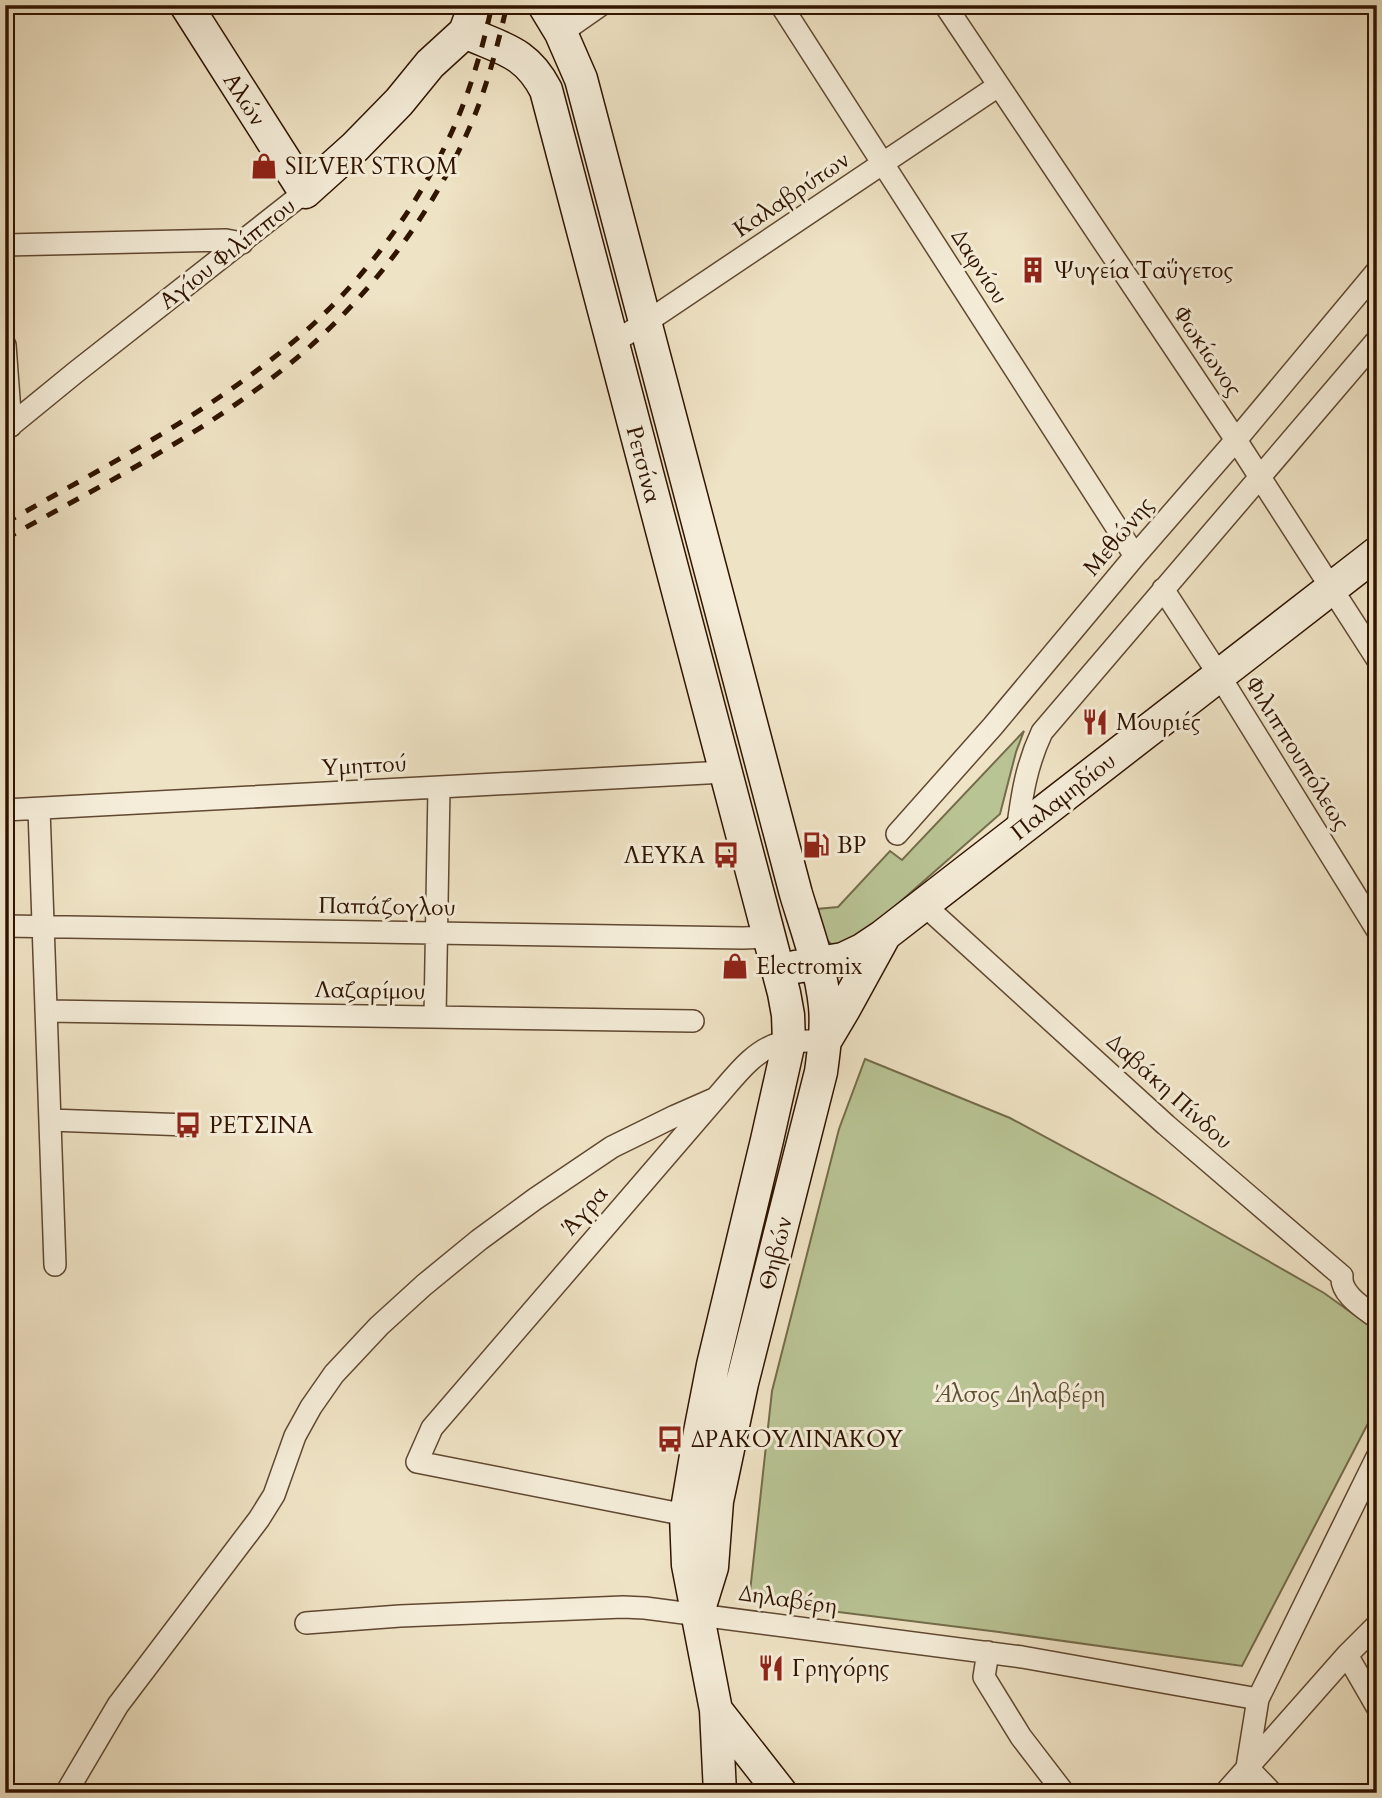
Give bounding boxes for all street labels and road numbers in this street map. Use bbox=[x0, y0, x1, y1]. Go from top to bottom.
street label: Αλών bbox=[216, 67, 273, 132]
street label: Καλαβρύτων bbox=[727, 144, 855, 245]
street label: Αγίου Φιλίππου bbox=[153, 190, 302, 316]
street label: Δαφνίου bbox=[944, 223, 1015, 310]
street label: Φωκίωνος bbox=[1166, 300, 1249, 403]
street label: Ρετσίνα bbox=[618, 422, 669, 506]
street label: Μεθώνης bbox=[1076, 490, 1161, 582]
street label: Φιλιππουπόλεως bbox=[1238, 671, 1357, 836]
street label: Παλαμηδίου bbox=[1004, 746, 1122, 847]
street label: Υμηττού bbox=[321, 748, 407, 783]
street label: Παπάζογλου bbox=[318, 890, 456, 923]
street label: Λαζαρίμου bbox=[314, 974, 426, 1007]
street label: Δαβάκη Πίνδου bbox=[1100, 1026, 1239, 1156]
street label: Άγρα bbox=[554, 1179, 615, 1242]
street label: Θηβών bbox=[751, 1213, 800, 1293]
street label: Δηλαβέρη bbox=[737, 1577, 839, 1622]

